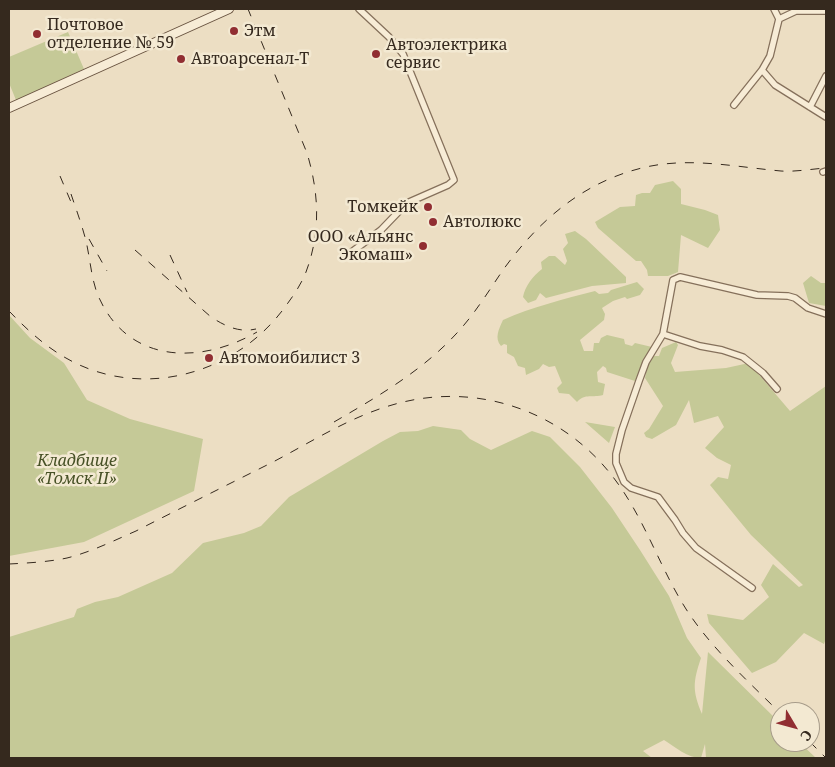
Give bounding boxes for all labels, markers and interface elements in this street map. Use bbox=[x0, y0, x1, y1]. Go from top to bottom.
place label: Почтовое отделение № 59 bbox=[47, 15, 174, 53]
place label: Этм bbox=[244, 21, 276, 41]
marker: Этм bbox=[228, 25, 240, 37]
marker: Почтовое отделение № 59 bbox=[31, 28, 43, 40]
place label: Автоэлектрика сервис bbox=[386, 35, 508, 73]
marker: Автоэлектрика сервис bbox=[370, 48, 382, 60]
place label: Автоарсенал-Т bbox=[191, 49, 309, 69]
marker: Автоарсенал-Т bbox=[175, 53, 187, 65]
place label: Томкейк bbox=[347, 197, 418, 217]
marker: Томкейк bbox=[422, 201, 434, 213]
place label: Автолюкс bbox=[443, 212, 521, 232]
marker: Автолюкс bbox=[427, 216, 439, 228]
place label: ООО «Альянс Экомаш» bbox=[308, 227, 413, 265]
marker: ООО «Альянс Экомаш» bbox=[417, 240, 429, 252]
place label: Автомоибилист 3 bbox=[219, 348, 360, 368]
marker: Автомоибилист 3 bbox=[203, 352, 215, 364]
park label: Кладбище «Томск II» bbox=[37, 451, 117, 489]
north arrow bbox=[770, 702, 820, 752]
text: С bbox=[796, 726, 817, 745]

